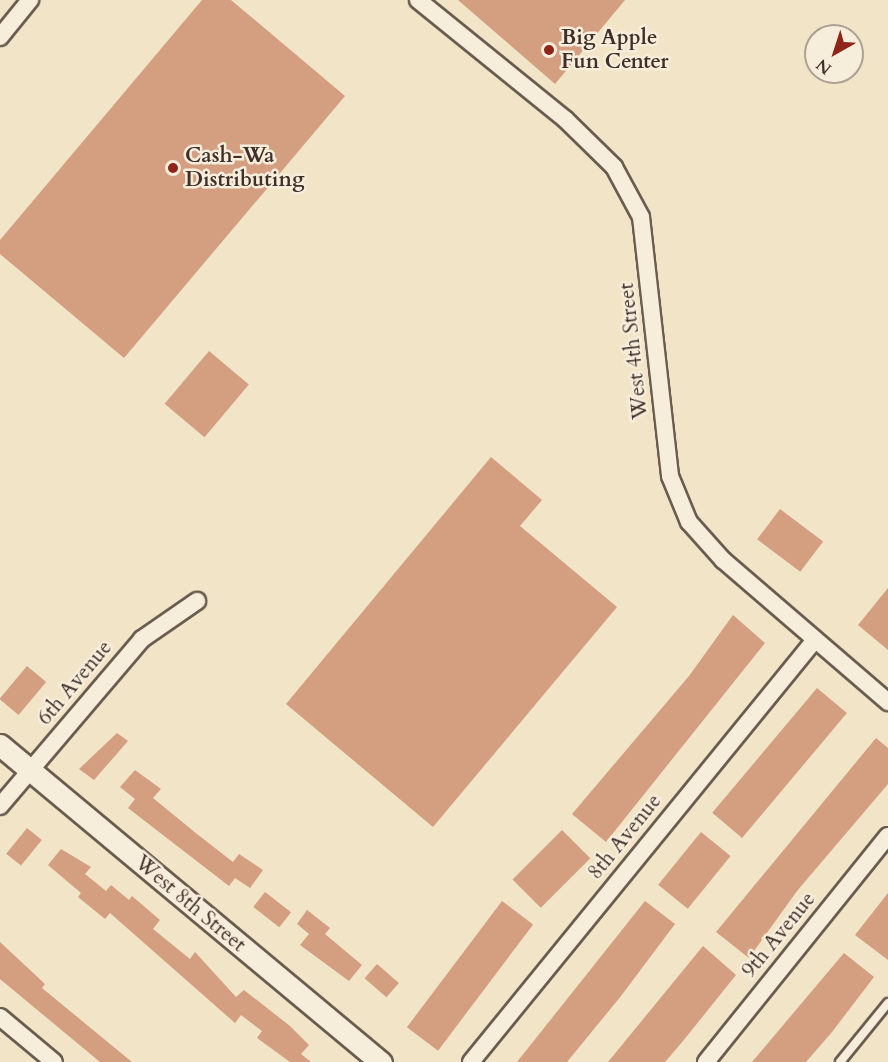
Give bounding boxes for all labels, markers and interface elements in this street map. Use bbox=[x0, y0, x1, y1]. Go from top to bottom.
north arrow bbox=[804, 24, 864, 84]
place label: Big Apple Fun Center bbox=[561, 25, 669, 75]
marker: Big Apple Fun Center bbox=[542, 43, 556, 57]
text: N bbox=[812, 54, 836, 79]
place label: Cash-Wa Distributing bbox=[185, 143, 304, 193]
marker: Cash-Wa Distributing bbox=[166, 161, 180, 175]
street label: West 4th Street bbox=[614, 282, 654, 420]
street label: 6th Avenue bbox=[32, 636, 118, 730]
street label: 8th Avenue bbox=[583, 789, 667, 885]
street label: West 8th Street bbox=[129, 850, 251, 958]
street label: 9th Avenue bbox=[737, 887, 821, 983]

